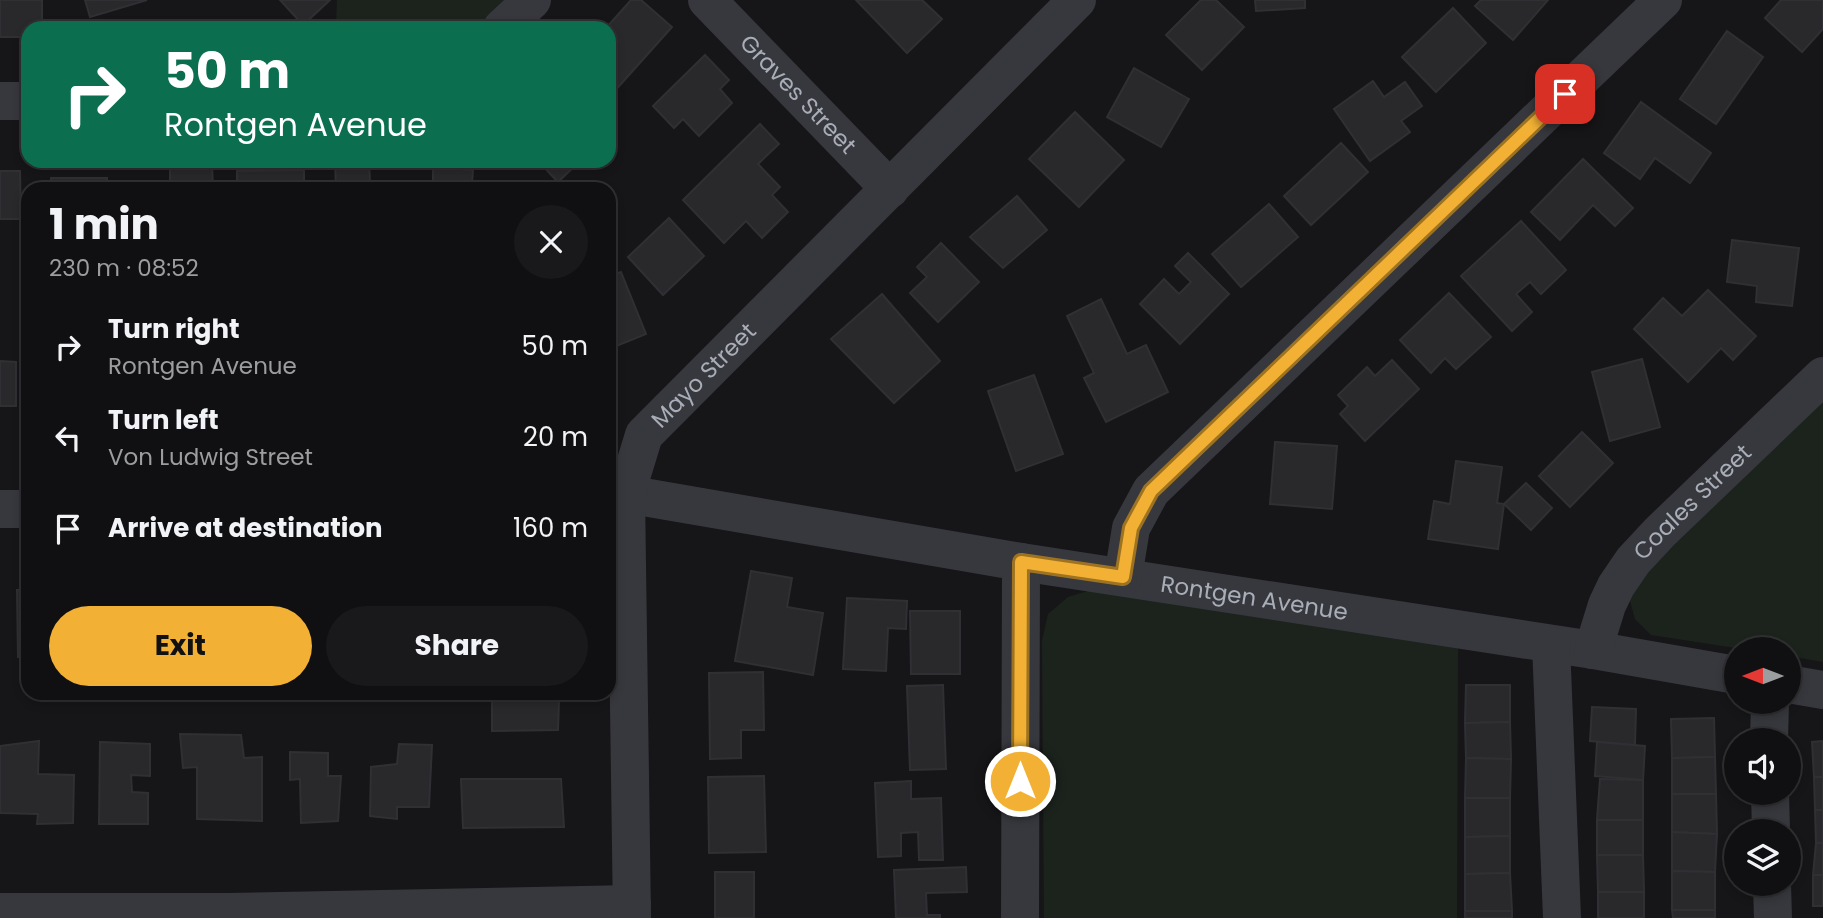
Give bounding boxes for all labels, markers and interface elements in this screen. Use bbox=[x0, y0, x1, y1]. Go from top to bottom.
street label: Graves Street bbox=[733, 27, 863, 161]
text: 50 m bbox=[164, 37, 290, 105]
icon: right bbox=[49, 49, 140, 140]
pin bbox=[1535, 64, 1595, 124]
icon: arrive bbox=[1546, 75, 1584, 113]
text: Rontgen Avenue bbox=[164, 102, 427, 147]
text: 1 min bbox=[49, 195, 159, 254]
button: close bbox=[514, 205, 588, 279]
text: 230 m · 08:52 bbox=[49, 252, 199, 284]
text: Turn right bbox=[108, 311, 240, 347]
street label: Mayo Street bbox=[644, 316, 763, 435]
icon: right bbox=[49, 328, 87, 366]
text: 50 m bbox=[522, 328, 588, 364]
text: Rontgen Avenue bbox=[108, 350, 297, 382]
text: Turn left bbox=[108, 402, 219, 438]
icon: left bbox=[49, 419, 87, 457]
text: 20 m bbox=[523, 419, 588, 455]
street label: Coales Street bbox=[1626, 437, 1758, 567]
text: Von Ludwig Street bbox=[108, 441, 313, 473]
icon: arrive bbox=[49, 510, 87, 548]
text: Arrive at destination bbox=[108, 510, 383, 546]
text: 160 m bbox=[513, 510, 588, 546]
street label: Rontgen Avenue bbox=[1159, 568, 1350, 628]
button: Exit bbox=[49, 606, 312, 686]
button: Share bbox=[326, 606, 588, 686]
north arrow bbox=[1724, 637, 1801, 714]
map controls bbox=[1724, 637, 1801, 896]
button: sound bbox=[1724, 728, 1801, 805]
position arrow bbox=[983, 744, 1057, 818]
button: layers bbox=[1724, 819, 1801, 896]

